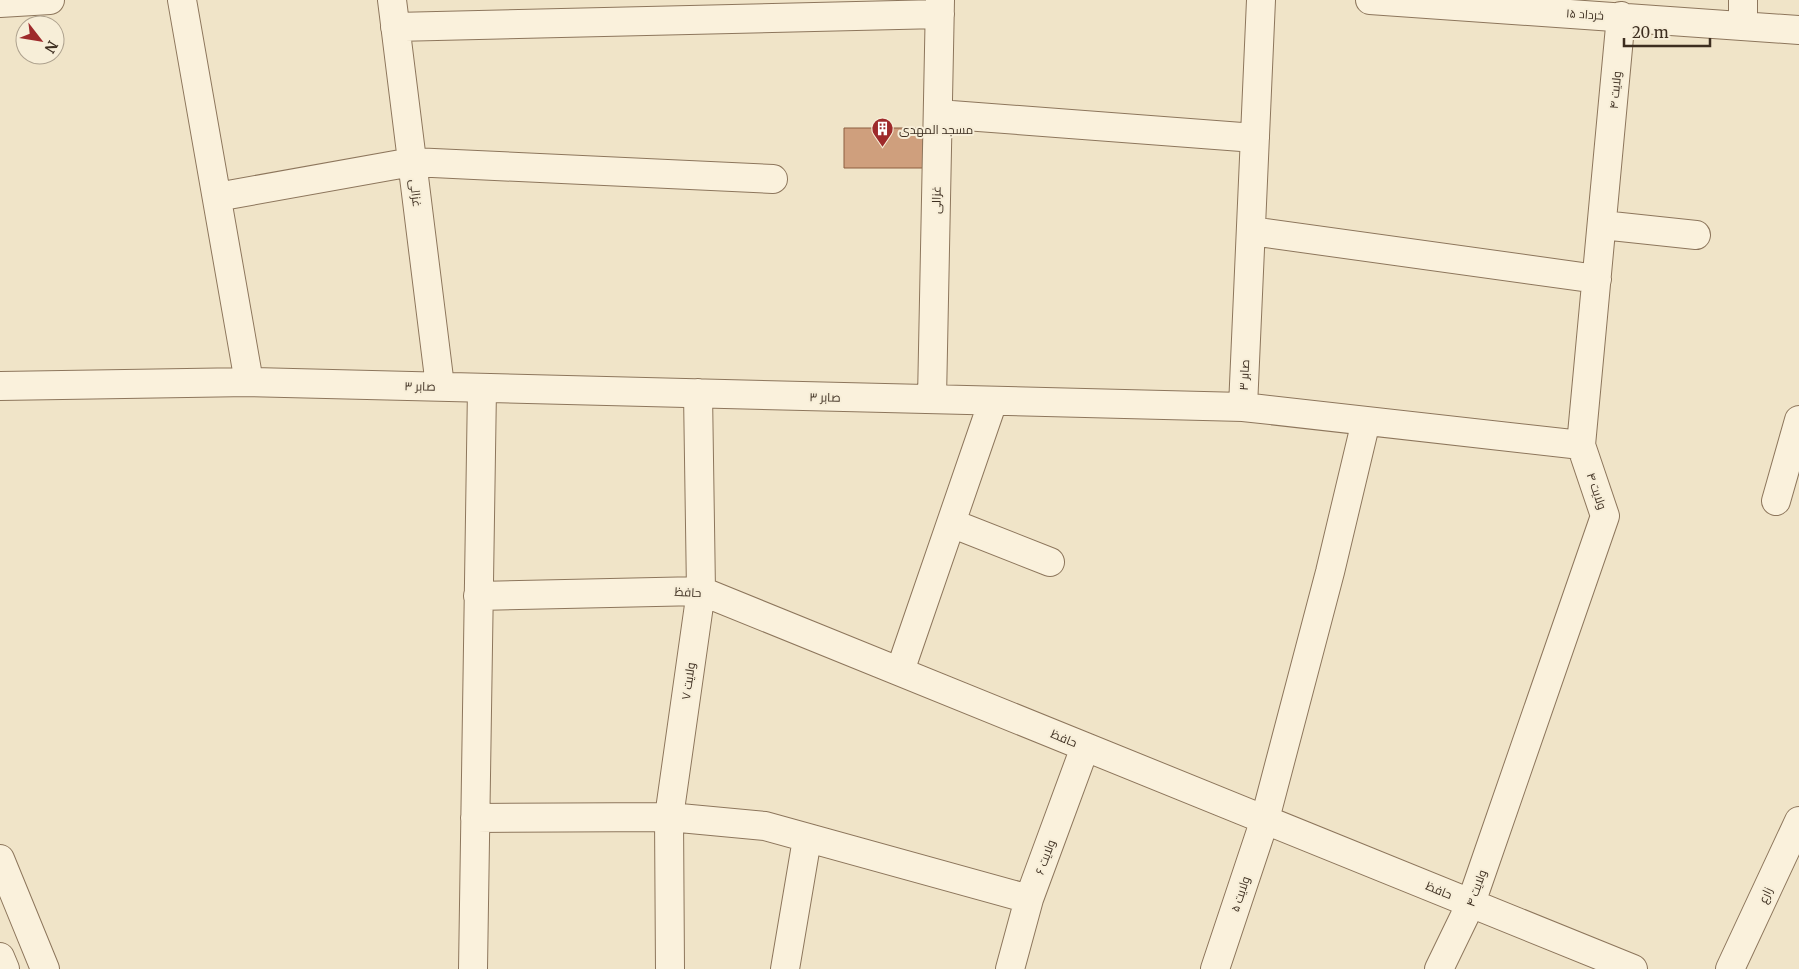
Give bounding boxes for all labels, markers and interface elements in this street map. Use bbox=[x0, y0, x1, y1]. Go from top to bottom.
street label: ۱۵ خرداد bbox=[1565, 5, 1605, 23]
north arrow bbox=[15, 15, 65, 65]
scale bar bbox=[1624, 15, 1710, 47]
text: 20 m bbox=[1632, 23, 1669, 42]
text: N bbox=[41, 37, 62, 56]
street label: ولایت ۴ bbox=[1606, 70, 1624, 110]
building icon: مسجد المهدی bbox=[871, 117, 895, 148]
place label: مسجد المهدی bbox=[899, 122, 973, 137]
street label: غزالی bbox=[407, 178, 425, 208]
street label: غزالی bbox=[928, 186, 944, 214]
street label: صابر ۳ bbox=[1236, 359, 1252, 391]
street label: صابر ۳ bbox=[404, 378, 436, 394]
street label: صابر ۳ bbox=[809, 389, 841, 405]
street label: ولایت ۴ bbox=[1584, 471, 1610, 511]
street label: حافظ bbox=[674, 584, 702, 600]
street label: ولایت ۷ bbox=[678, 661, 698, 701]
street label: حافظ bbox=[1049, 726, 1079, 750]
street label: ولایت ۶ bbox=[1032, 838, 1058, 876]
street label: ولایت ۴ bbox=[1462, 868, 1490, 908]
street label: ولایت ۵ bbox=[1227, 874, 1253, 914]
street label: حافظ bbox=[1424, 878, 1454, 902]
street label: زارع bbox=[1755, 885, 1776, 906]

